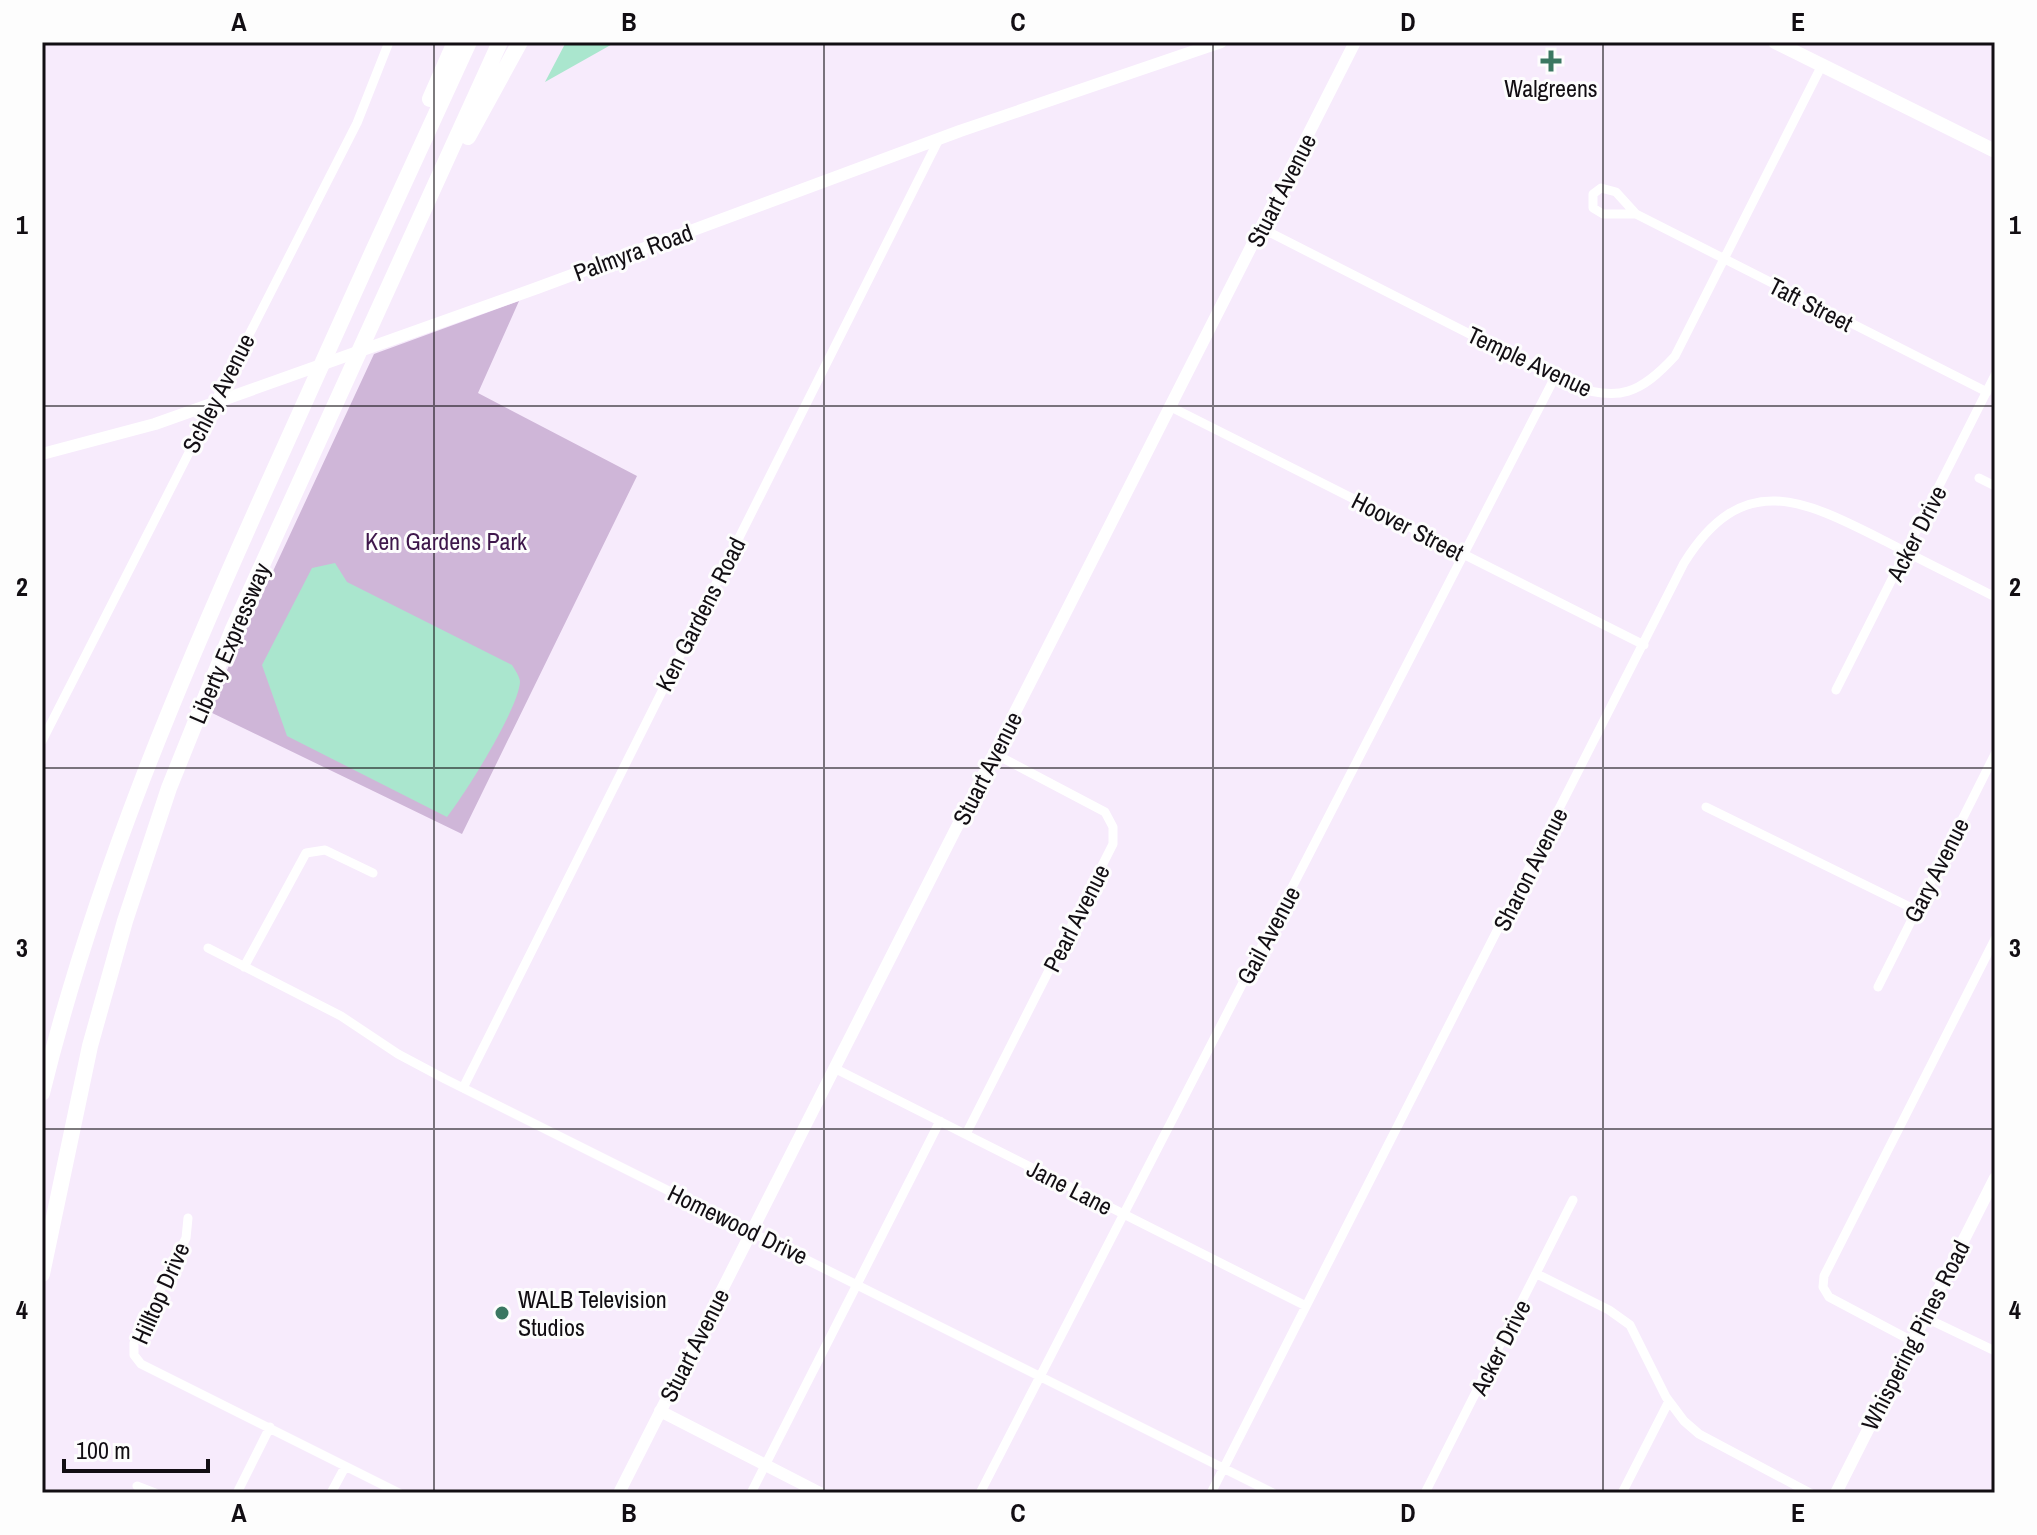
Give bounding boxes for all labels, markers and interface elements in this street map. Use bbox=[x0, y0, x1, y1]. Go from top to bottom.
text: A bbox=[231, 4, 247, 39]
text: B bbox=[621, 4, 637, 39]
text: C bbox=[1010, 4, 1026, 39]
text: D bbox=[1400, 4, 1416, 39]
text: E bbox=[1791, 4, 1805, 39]
marker: Walgreens bbox=[1542, 52, 1560, 70]
place label: Walgreens bbox=[1504, 72, 1598, 104]
street label: Stuart Avenue bbox=[1239, 128, 1323, 252]
text: 1 bbox=[16, 207, 28, 242]
text: 1 bbox=[2009, 207, 2021, 242]
street label: Palmyra Road bbox=[569, 216, 697, 288]
street label: Taft Street bbox=[1764, 269, 1859, 339]
street label: Temple Avenue bbox=[1462, 318, 1598, 404]
street label: Schley Avenue bbox=[174, 328, 262, 458]
street label: Acker Drive bbox=[1878, 480, 1954, 587]
street label: Hoover Street bbox=[1347, 484, 1470, 568]
park label: Ken Gardens Park bbox=[365, 525, 527, 557]
street label: Ken Gardens Road bbox=[647, 532, 753, 696]
street label: Liberty Expressway bbox=[181, 558, 277, 728]
text: 2 bbox=[16, 569, 28, 604]
text: 2 bbox=[2009, 569, 2021, 604]
street label: Stuart Avenue bbox=[945, 706, 1029, 830]
street label: Sharon Avenue bbox=[1485, 802, 1575, 936]
street label: Gary Avenue bbox=[1896, 812, 1976, 928]
street label: Pearl Avenue bbox=[1035, 859, 1117, 977]
street label: Gail Avenue bbox=[1229, 880, 1307, 990]
text: 3 bbox=[16, 930, 28, 965]
text: 3 bbox=[2009, 930, 2021, 965]
street label: Jane Lane bbox=[1022, 1152, 1118, 1222]
street label: Homewood Drive bbox=[663, 1176, 813, 1272]
street label: Whispering Pines Road bbox=[1853, 1235, 1977, 1435]
street label: Hilltop Drive bbox=[123, 1237, 197, 1349]
place label: WALB Television Studios bbox=[518, 1283, 667, 1343]
street label: Stuart Avenue bbox=[652, 1283, 736, 1407]
text: 4 bbox=[16, 1292, 28, 1327]
text: 4 bbox=[2009, 1292, 2021, 1327]
street label: Acker Drive bbox=[1462, 1294, 1538, 1401]
marker: WALB Television Studios bbox=[493, 1304, 511, 1322]
scale bar bbox=[64, 1423, 208, 1473]
text: 100 m bbox=[76, 1434, 131, 1466]
text: A bbox=[231, 1495, 247, 1530]
text: B bbox=[621, 1495, 637, 1530]
text: C bbox=[1010, 1495, 1026, 1530]
text: D bbox=[1400, 1495, 1416, 1530]
text: E bbox=[1791, 1495, 1805, 1530]

